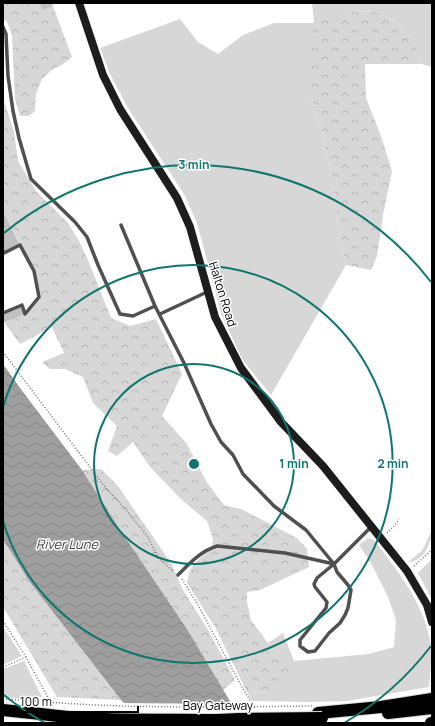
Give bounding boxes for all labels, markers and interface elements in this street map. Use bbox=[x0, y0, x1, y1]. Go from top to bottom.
text: 3 min bbox=[178, 156, 210, 173]
street label: Halton Road bbox=[205, 259, 241, 329]
text: 1 min bbox=[279, 455, 309, 472]
text: 2 min bbox=[377, 455, 409, 472]
centre of rings bbox=[187, 457, 201, 471]
water label: River Lune bbox=[36, 535, 99, 553]
scale bar bbox=[14, 688, 138, 714]
text: 100 m bbox=[20, 693, 52, 710]
street label: Bay Gateway bbox=[183, 697, 254, 714]

